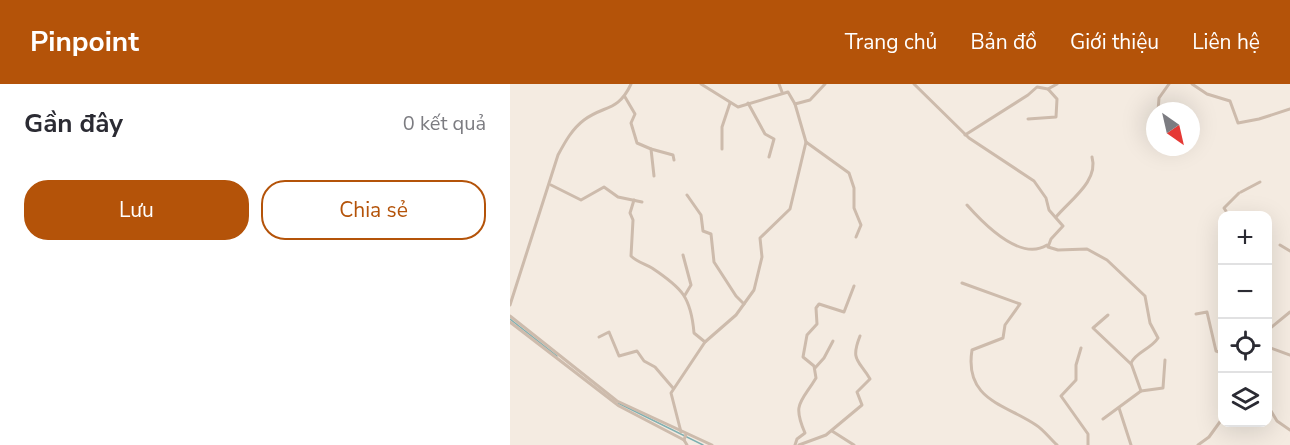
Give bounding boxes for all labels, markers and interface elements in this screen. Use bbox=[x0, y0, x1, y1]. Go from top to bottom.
text: Pinpoint bbox=[30, 23, 139, 61]
text: Trang chủ bbox=[845, 28, 937, 56]
text: Bản đồ bbox=[970, 28, 1037, 56]
text: Giới thiệu bbox=[1070, 28, 1159, 56]
text: Liên hệ bbox=[1192, 28, 1260, 56]
north arrow bbox=[1146, 102, 1200, 156]
text: Gần đây bbox=[24, 106, 123, 141]
text: 0 kết quả bbox=[403, 110, 486, 137]
button: Lưu bbox=[24, 180, 249, 240]
button: Chia sẻ bbox=[261, 180, 486, 240]
map controls bbox=[1218, 211, 1272, 427]
button: + bbox=[1218, 211, 1272, 265]
button: − bbox=[1218, 265, 1272, 319]
button: locate bbox=[1218, 319, 1272, 373]
button: layers bbox=[1218, 373, 1272, 427]

